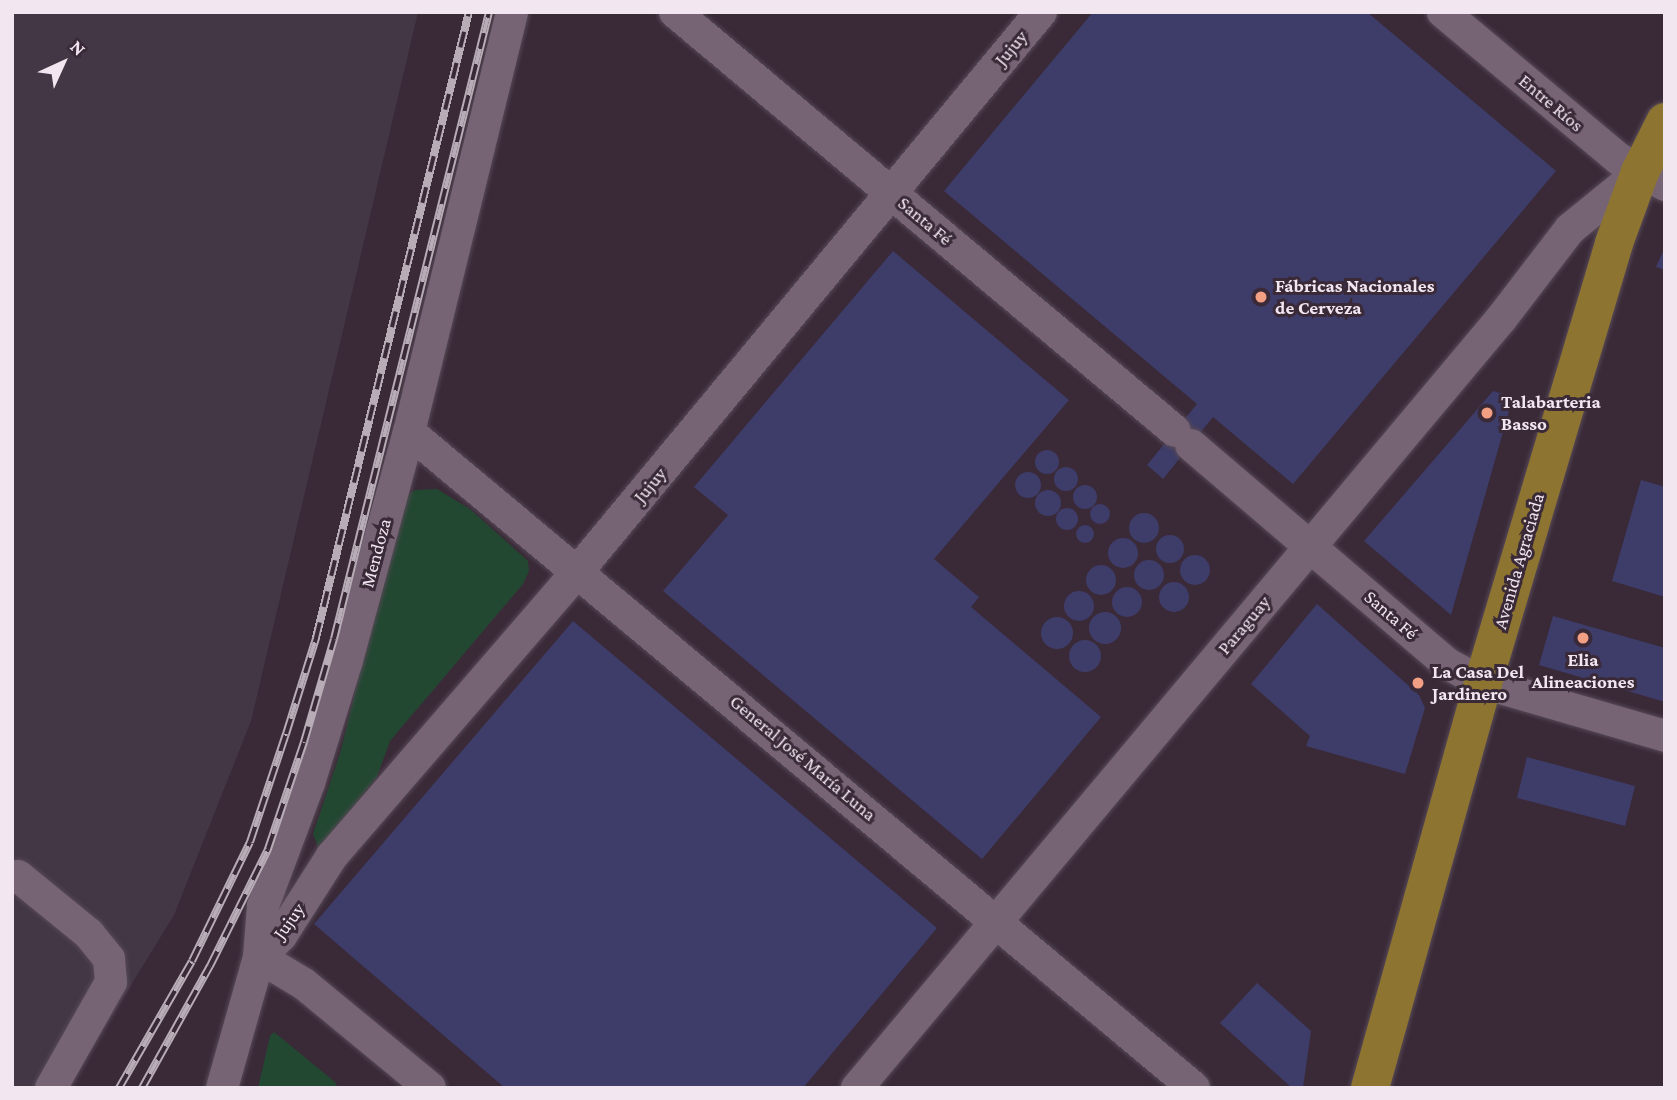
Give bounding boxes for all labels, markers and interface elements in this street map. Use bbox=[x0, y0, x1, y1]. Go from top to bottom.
street label: Jujuy bbox=[990, 26, 1032, 70]
north arrow bbox=[28, 28, 98, 98]
text: N bbox=[66, 36, 90, 60]
street label: Entre Ríos bbox=[1514, 69, 1588, 137]
street label: Santa Fé bbox=[893, 192, 957, 250]
place label: Fábricas Nacionales de Cerveza bbox=[1275, 275, 1434, 319]
marker: Fábricas Nacionales de Cerveza bbox=[1253, 289, 1269, 305]
place label: Talabarteria Basso bbox=[1501, 391, 1601, 435]
marker: Talabarteria Basso bbox=[1479, 405, 1495, 421]
street label: Jujuy bbox=[629, 463, 671, 507]
street label: Avenida Agraciada bbox=[1489, 490, 1549, 632]
street label: Mendoza bbox=[356, 516, 396, 590]
street label: Santa Fé bbox=[1359, 585, 1423, 645]
street label: Paraguay bbox=[1213, 591, 1275, 659]
marker: Elia Alineaciones bbox=[1575, 630, 1591, 646]
place label: Elia Alineaciones bbox=[1532, 649, 1634, 693]
place label: La Casa Del Jardinero bbox=[1432, 661, 1524, 705]
marker: La Casa Del Jardinero bbox=[1410, 675, 1426, 691]
street label: General José María Luna bbox=[725, 690, 881, 826]
street label: Jujuy bbox=[268, 898, 310, 944]

